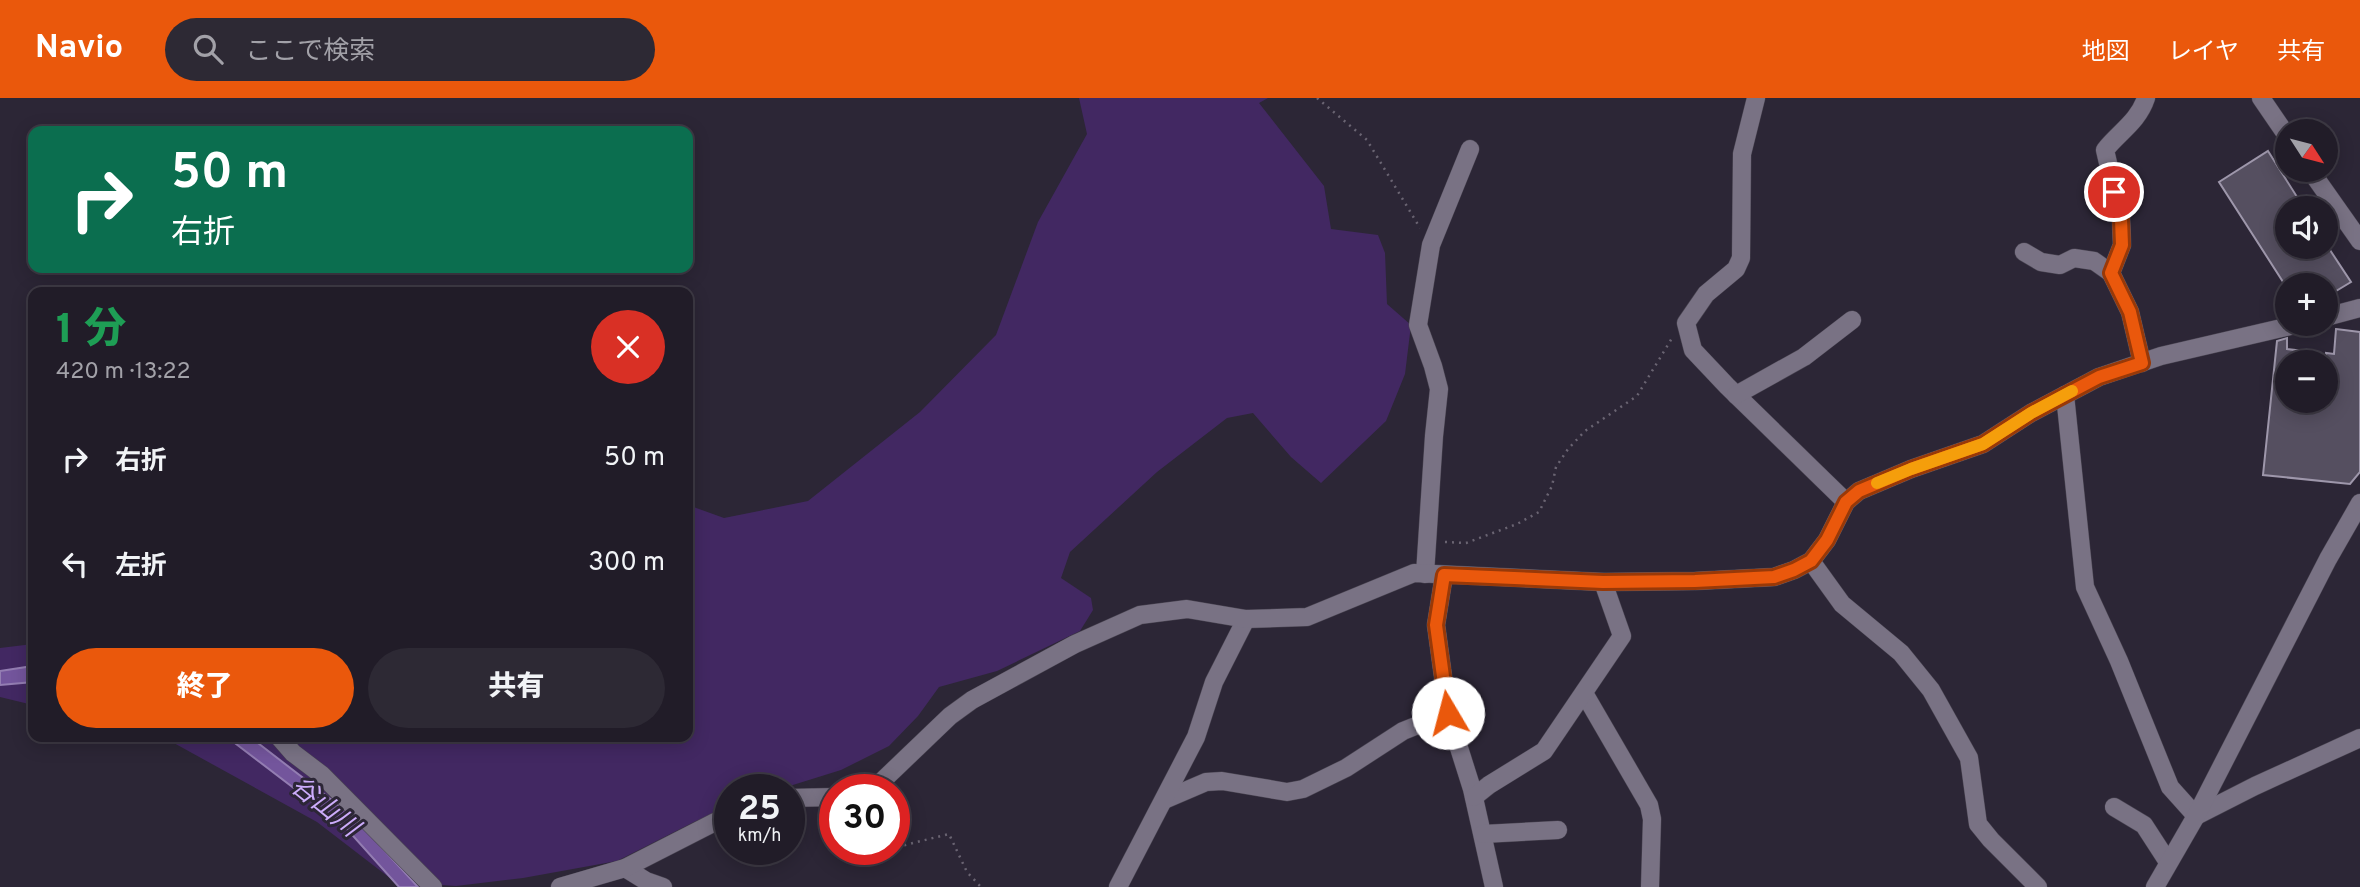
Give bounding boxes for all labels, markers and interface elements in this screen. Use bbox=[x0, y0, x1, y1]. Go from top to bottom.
search box bbox=[165, 18, 655, 81]
text: Navio bbox=[35, 28, 123, 70]
icon: search bbox=[189, 30, 227, 68]
text: ここで検索 bbox=[245, 36, 375, 69]
text: 地図 bbox=[2082, 38, 2130, 68]
text: レイヤ bbox=[2168, 38, 2239, 68]
text: 共有 bbox=[2277, 38, 2325, 68]
north arrow bbox=[2275, 119, 2338, 182]
map controls bbox=[2275, 119, 2338, 413]
text: 50 m bbox=[171, 144, 288, 206]
icon: right bbox=[56, 154, 147, 245]
pin bbox=[2084, 162, 2144, 222]
icon: arrive bbox=[2095, 173, 2133, 211]
button: sound bbox=[2275, 196, 2338, 259]
text: 右折 bbox=[171, 214, 235, 254]
button: + bbox=[2275, 273, 2338, 336]
text: 1 分 bbox=[56, 305, 126, 358]
button: close bbox=[591, 310, 665, 384]
button: − bbox=[2275, 350, 2338, 413]
text: 420 m · 13:22 bbox=[56, 358, 191, 387]
icon: right bbox=[56, 440, 94, 478]
text: 50 m bbox=[604, 442, 665, 475]
text: 右折 bbox=[115, 446, 167, 479]
icon: left bbox=[56, 545, 94, 583]
text: 300 m bbox=[588, 547, 665, 580]
text: 左折 bbox=[115, 551, 167, 584]
button: 終了 bbox=[56, 648, 354, 728]
button: 共有 bbox=[368, 648, 665, 728]
position arrow bbox=[1411, 676, 1485, 750]
water label: 谷山川 bbox=[283, 771, 367, 847]
speed limit sign: 30 bbox=[819, 774, 910, 865]
text: 25 bbox=[738, 788, 781, 832]
text: km/h bbox=[738, 825, 781, 848]

